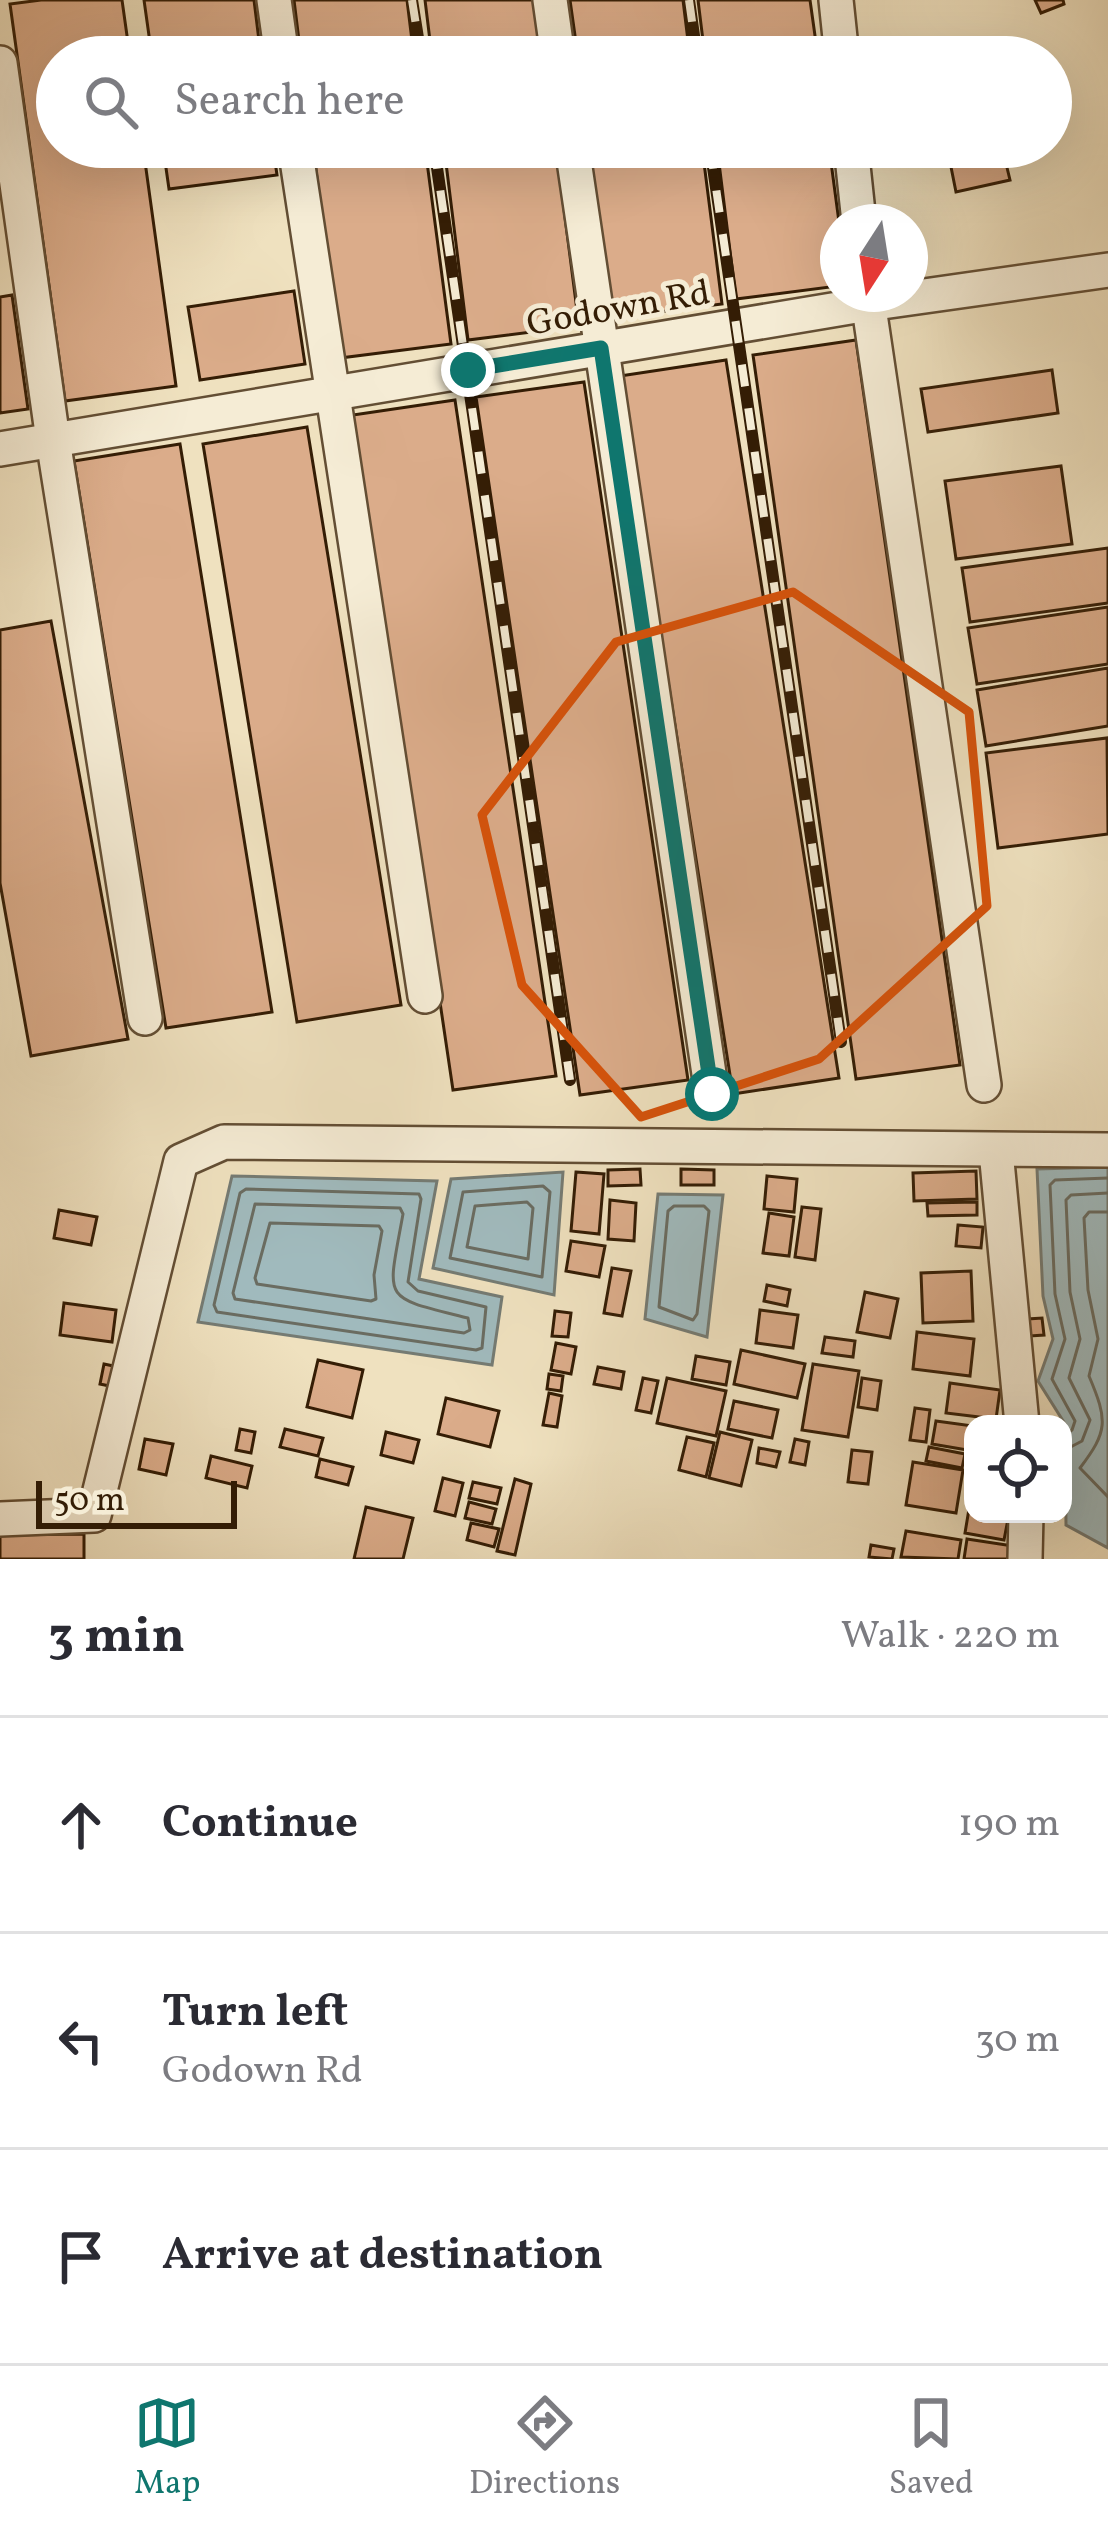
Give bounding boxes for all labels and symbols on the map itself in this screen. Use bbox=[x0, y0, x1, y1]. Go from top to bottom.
north arrow bbox=[820, 204, 928, 312]
street label: Godown Rd bbox=[523, 269, 714, 351]
route end bbox=[441, 343, 495, 397]
route start bbox=[685, 1067, 739, 1121]
scale bar bbox=[36, 1475, 237, 1528]

